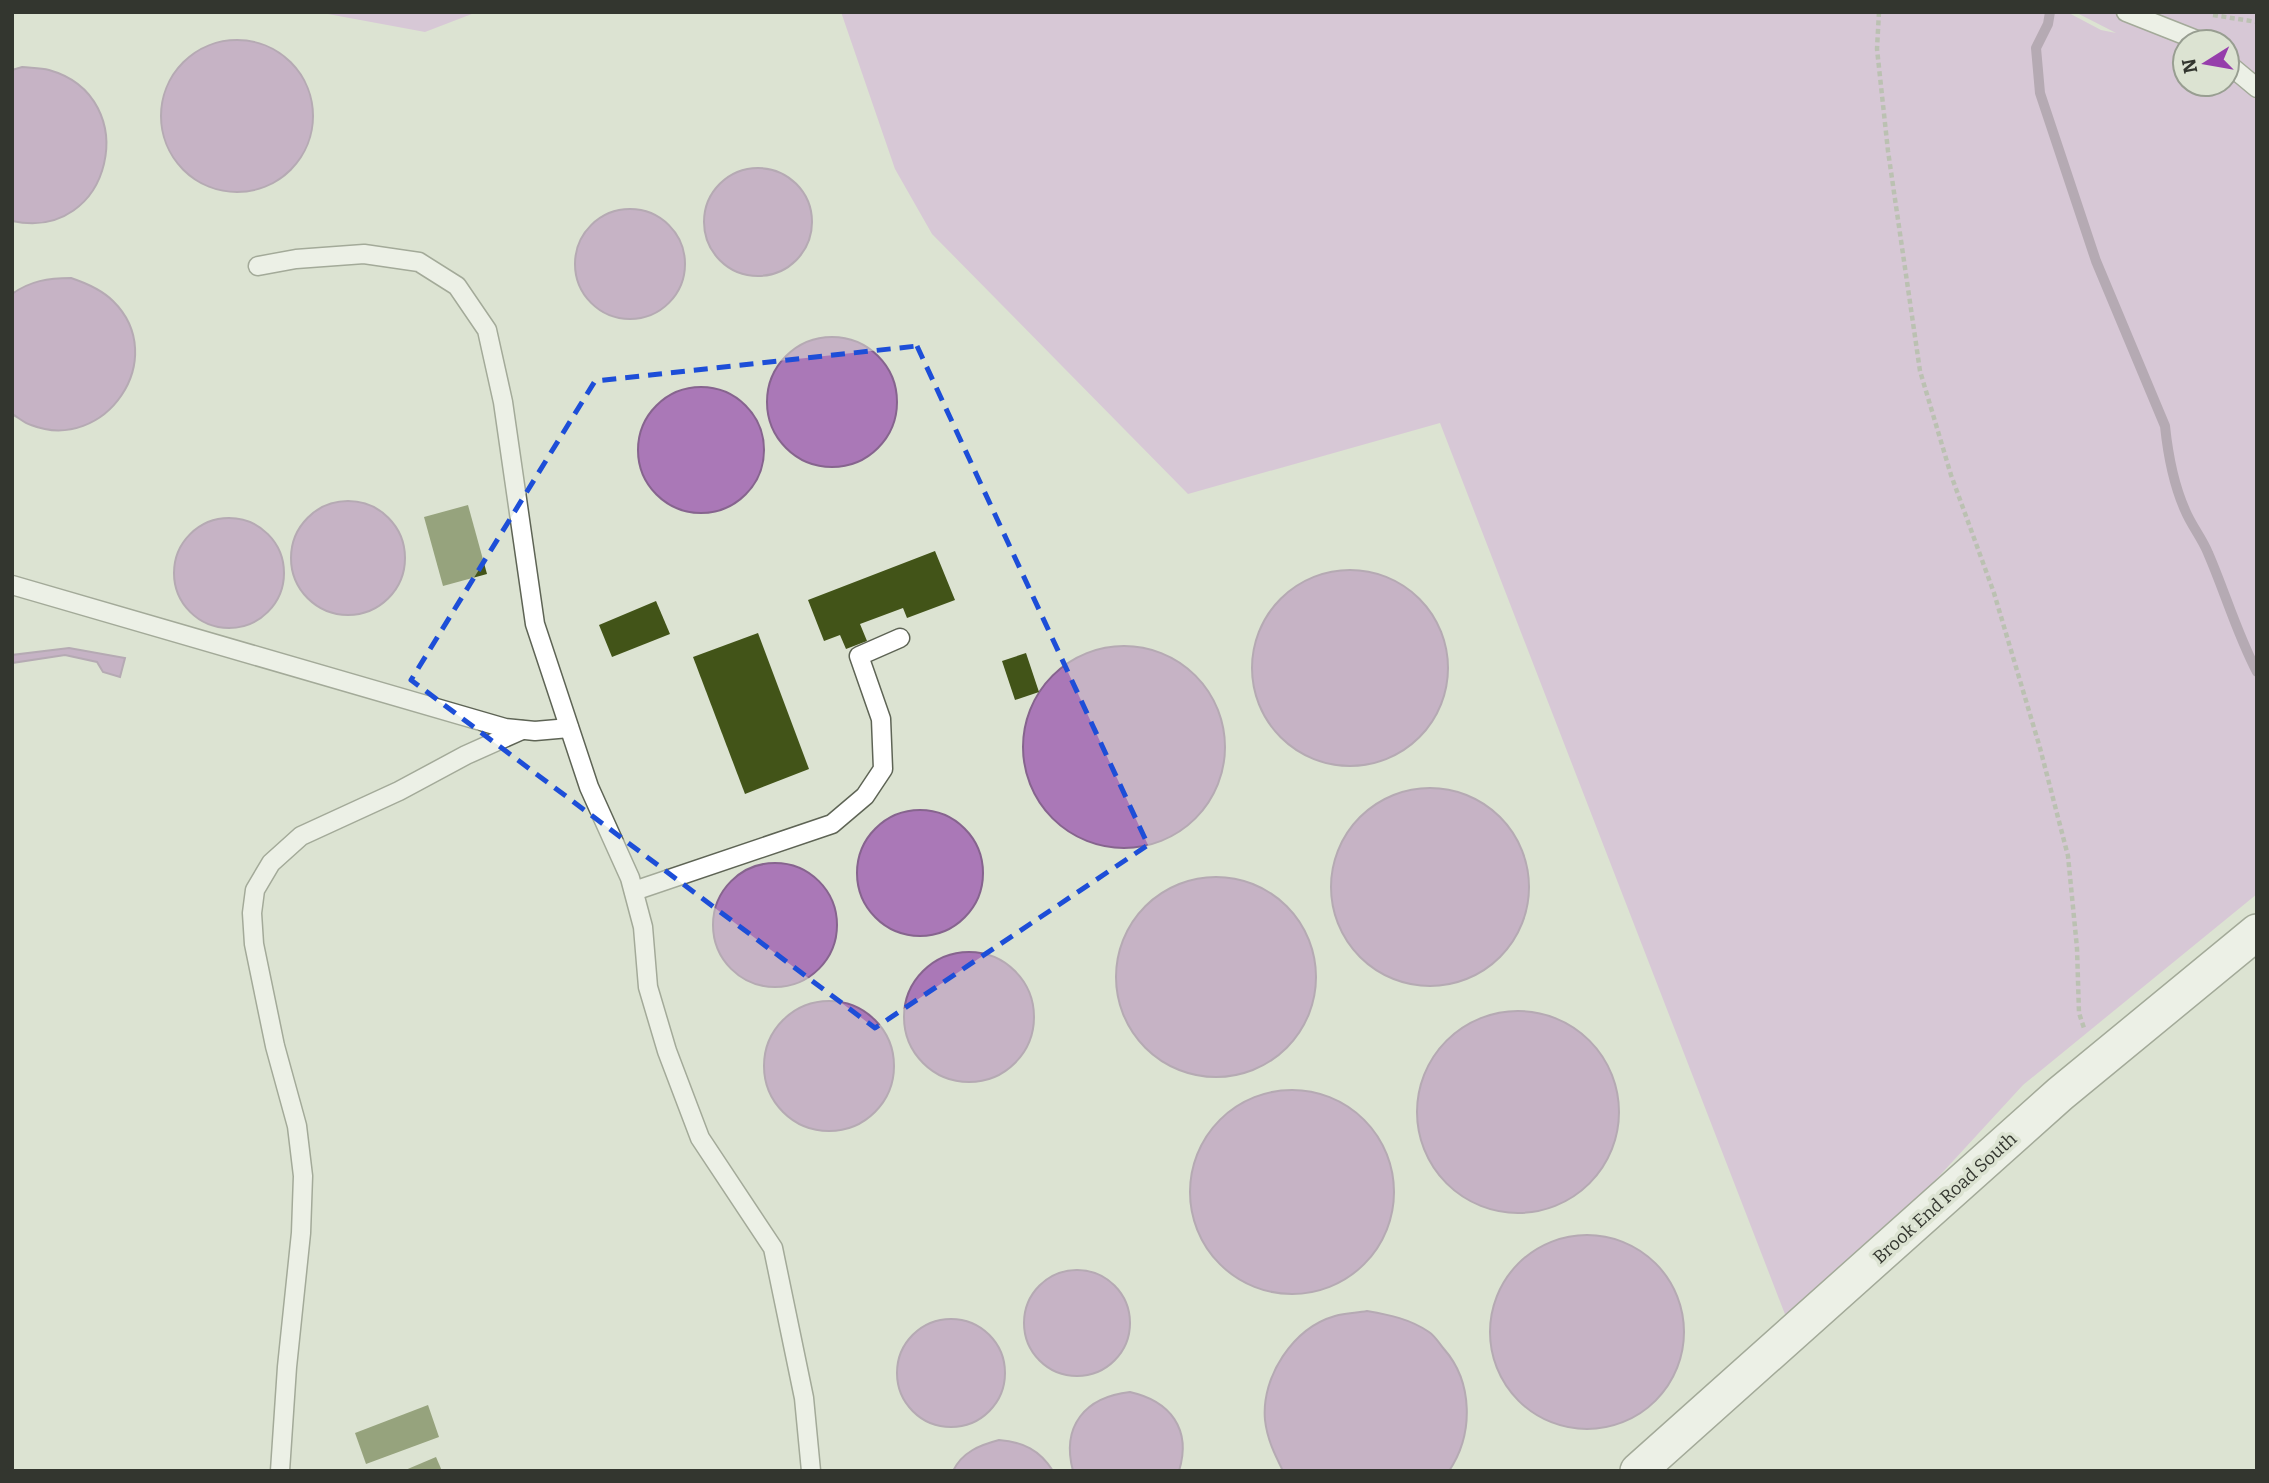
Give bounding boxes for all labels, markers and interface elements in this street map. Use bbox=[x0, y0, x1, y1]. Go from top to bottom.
north arrow bbox=[2171, 28, 2241, 98]
text: N bbox=[2177, 56, 2202, 76]
street label: Brook End Road South bbox=[1869, 1128, 2021, 1268]

